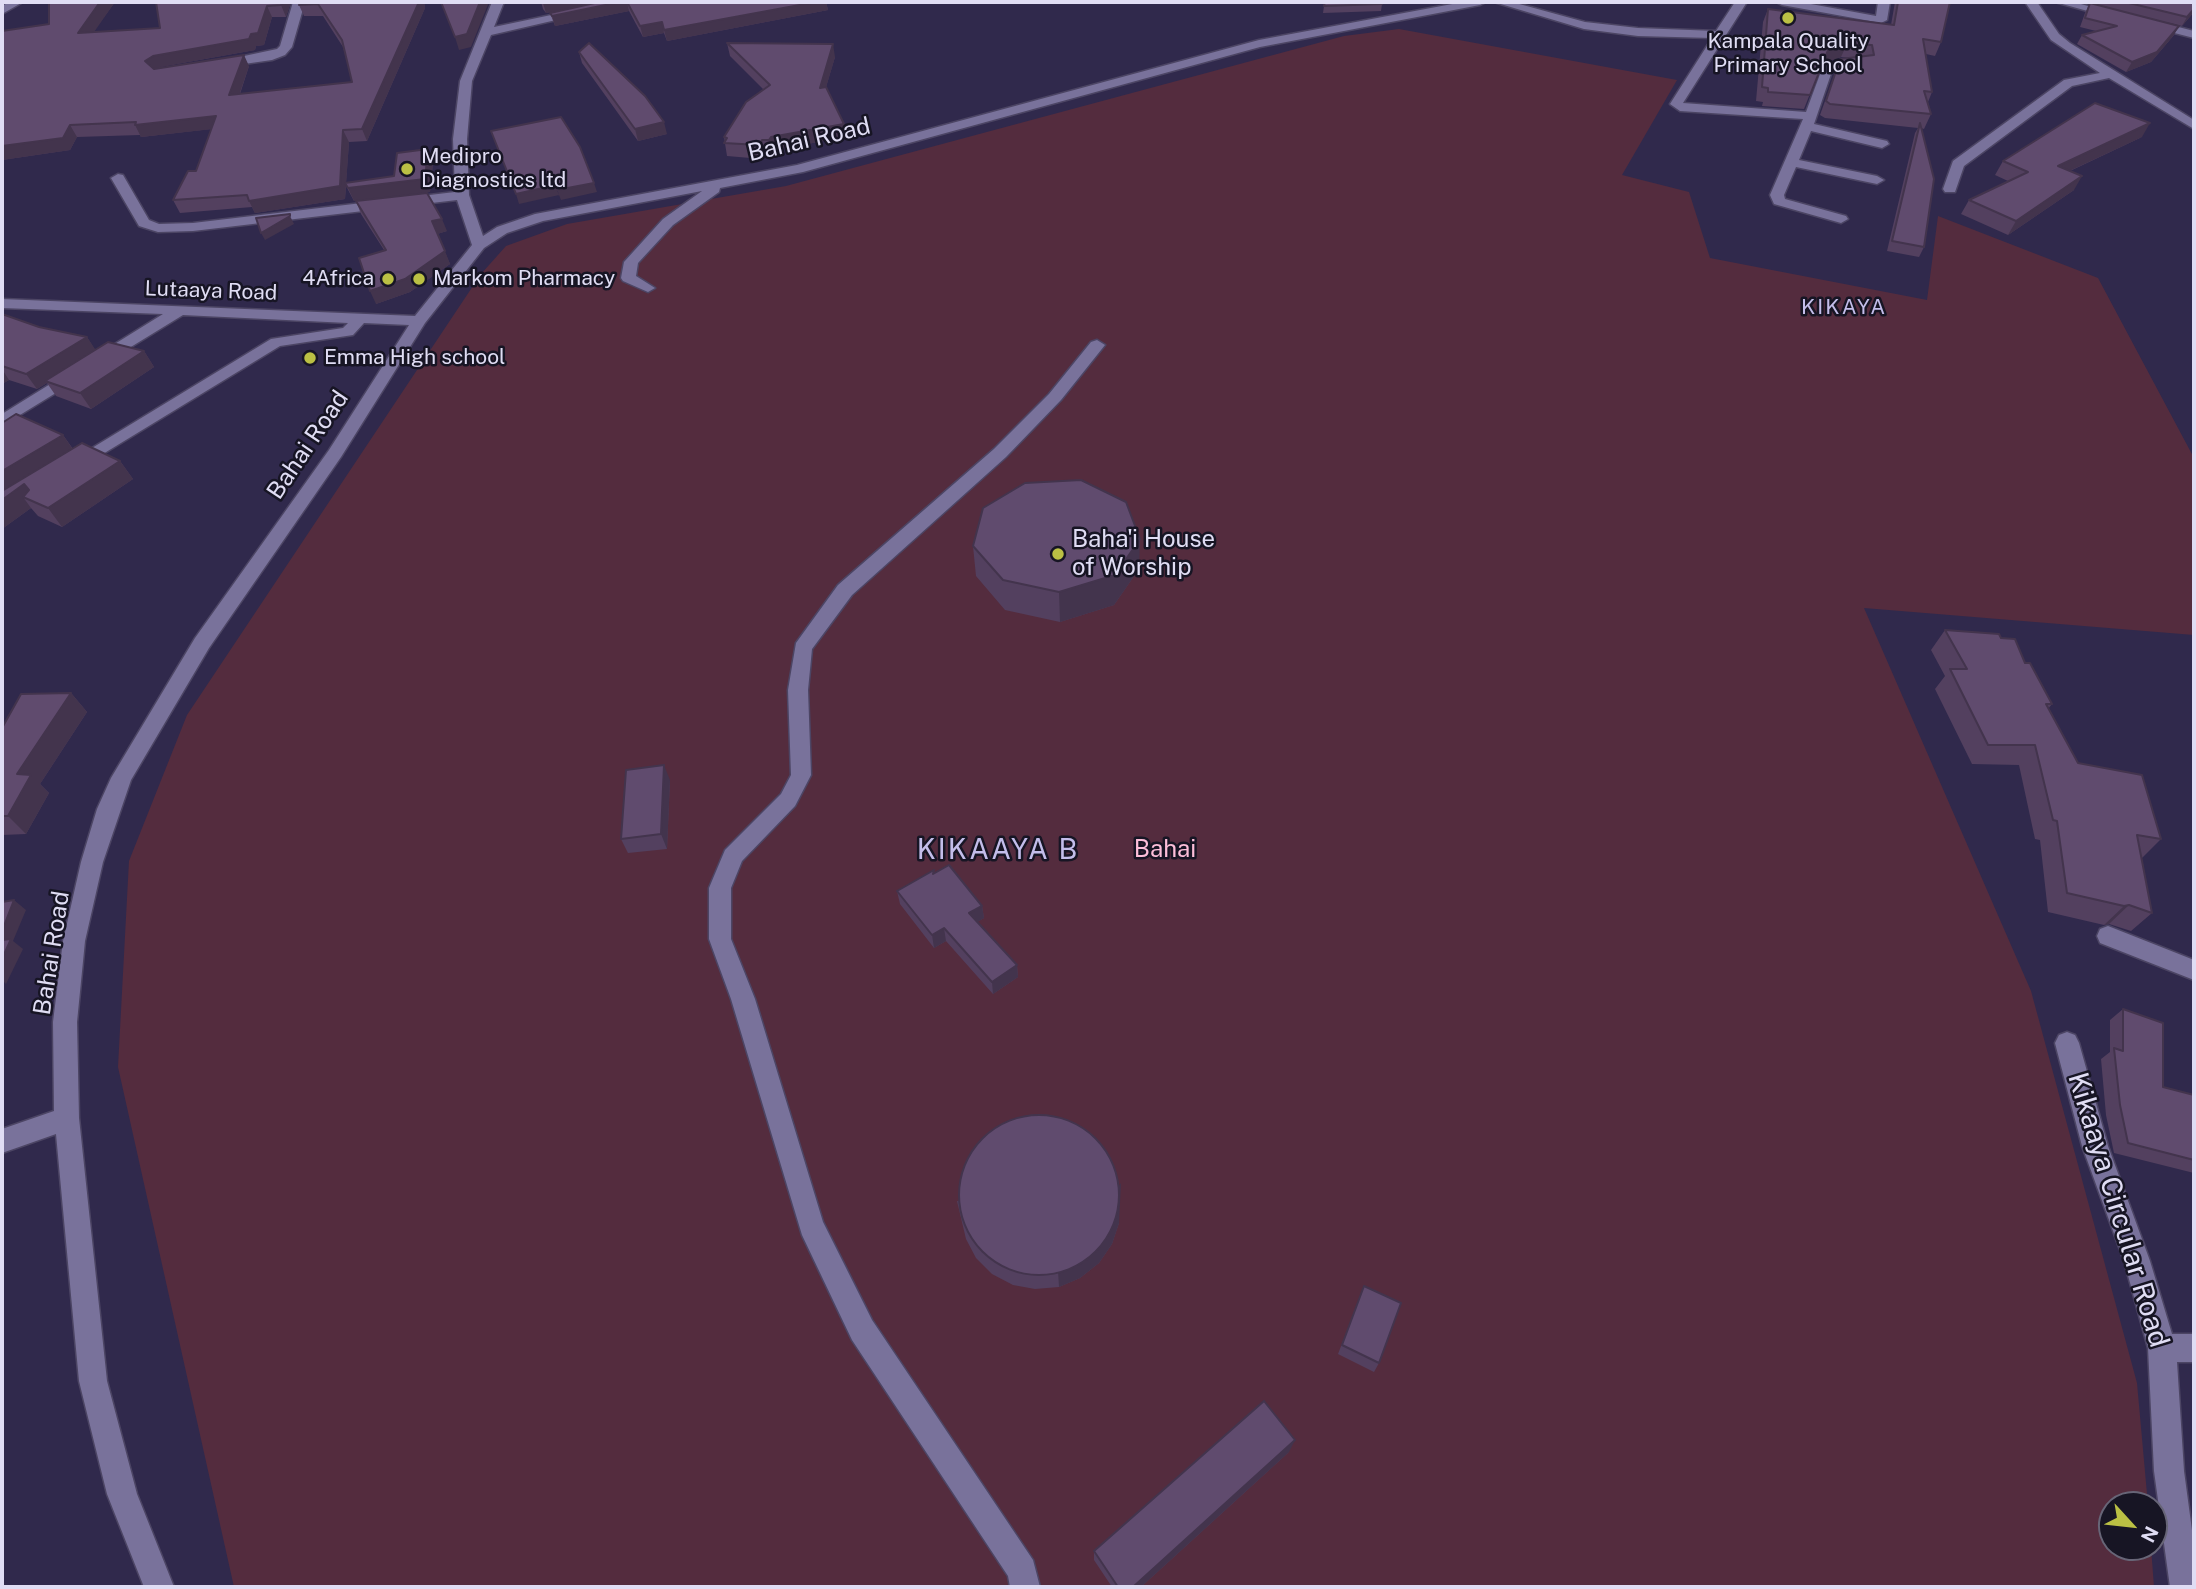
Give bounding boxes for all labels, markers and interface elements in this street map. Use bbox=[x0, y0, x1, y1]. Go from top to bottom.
marker: Kampala Quality Primary School bbox=[1780, 10, 1796, 26]
place label: Kampala Quality Primary School bbox=[1707, 29, 1869, 79]
street label: Bahai Road bbox=[745, 112, 873, 168]
place label: Medipro Diagnostics ltd bbox=[421, 144, 566, 194]
marker: Medipro Diagnostics ltd bbox=[399, 161, 415, 177]
place label: 4Africa bbox=[302, 266, 374, 292]
place label: Markom Pharmacy bbox=[433, 266, 615, 292]
marker: 4Africa bbox=[380, 271, 396, 287]
marker: Markom Pharmacy bbox=[411, 271, 427, 287]
street label: Lutaaya Road bbox=[144, 276, 278, 306]
district label: KIKAYA bbox=[1802, 295, 1886, 321]
place label: Emma High school bbox=[324, 345, 505, 371]
marker: Emma High school bbox=[302, 350, 318, 366]
street label: Bahai Road bbox=[261, 385, 355, 505]
place label: Baha'i House of Worship bbox=[1072, 526, 1215, 582]
marker: Baha'i House of Worship bbox=[1050, 546, 1066, 562]
district label: KIKAAYA B bbox=[918, 833, 1078, 867]
park label: Bahai bbox=[1134, 836, 1196, 864]
street label: Bahai Road bbox=[28, 889, 76, 1017]
street label: Kikaaya Circular Road bbox=[2060, 1069, 2176, 1351]
north arrow bbox=[2098, 1491, 2168, 1561]
text: N bbox=[2137, 1523, 2163, 1546]

